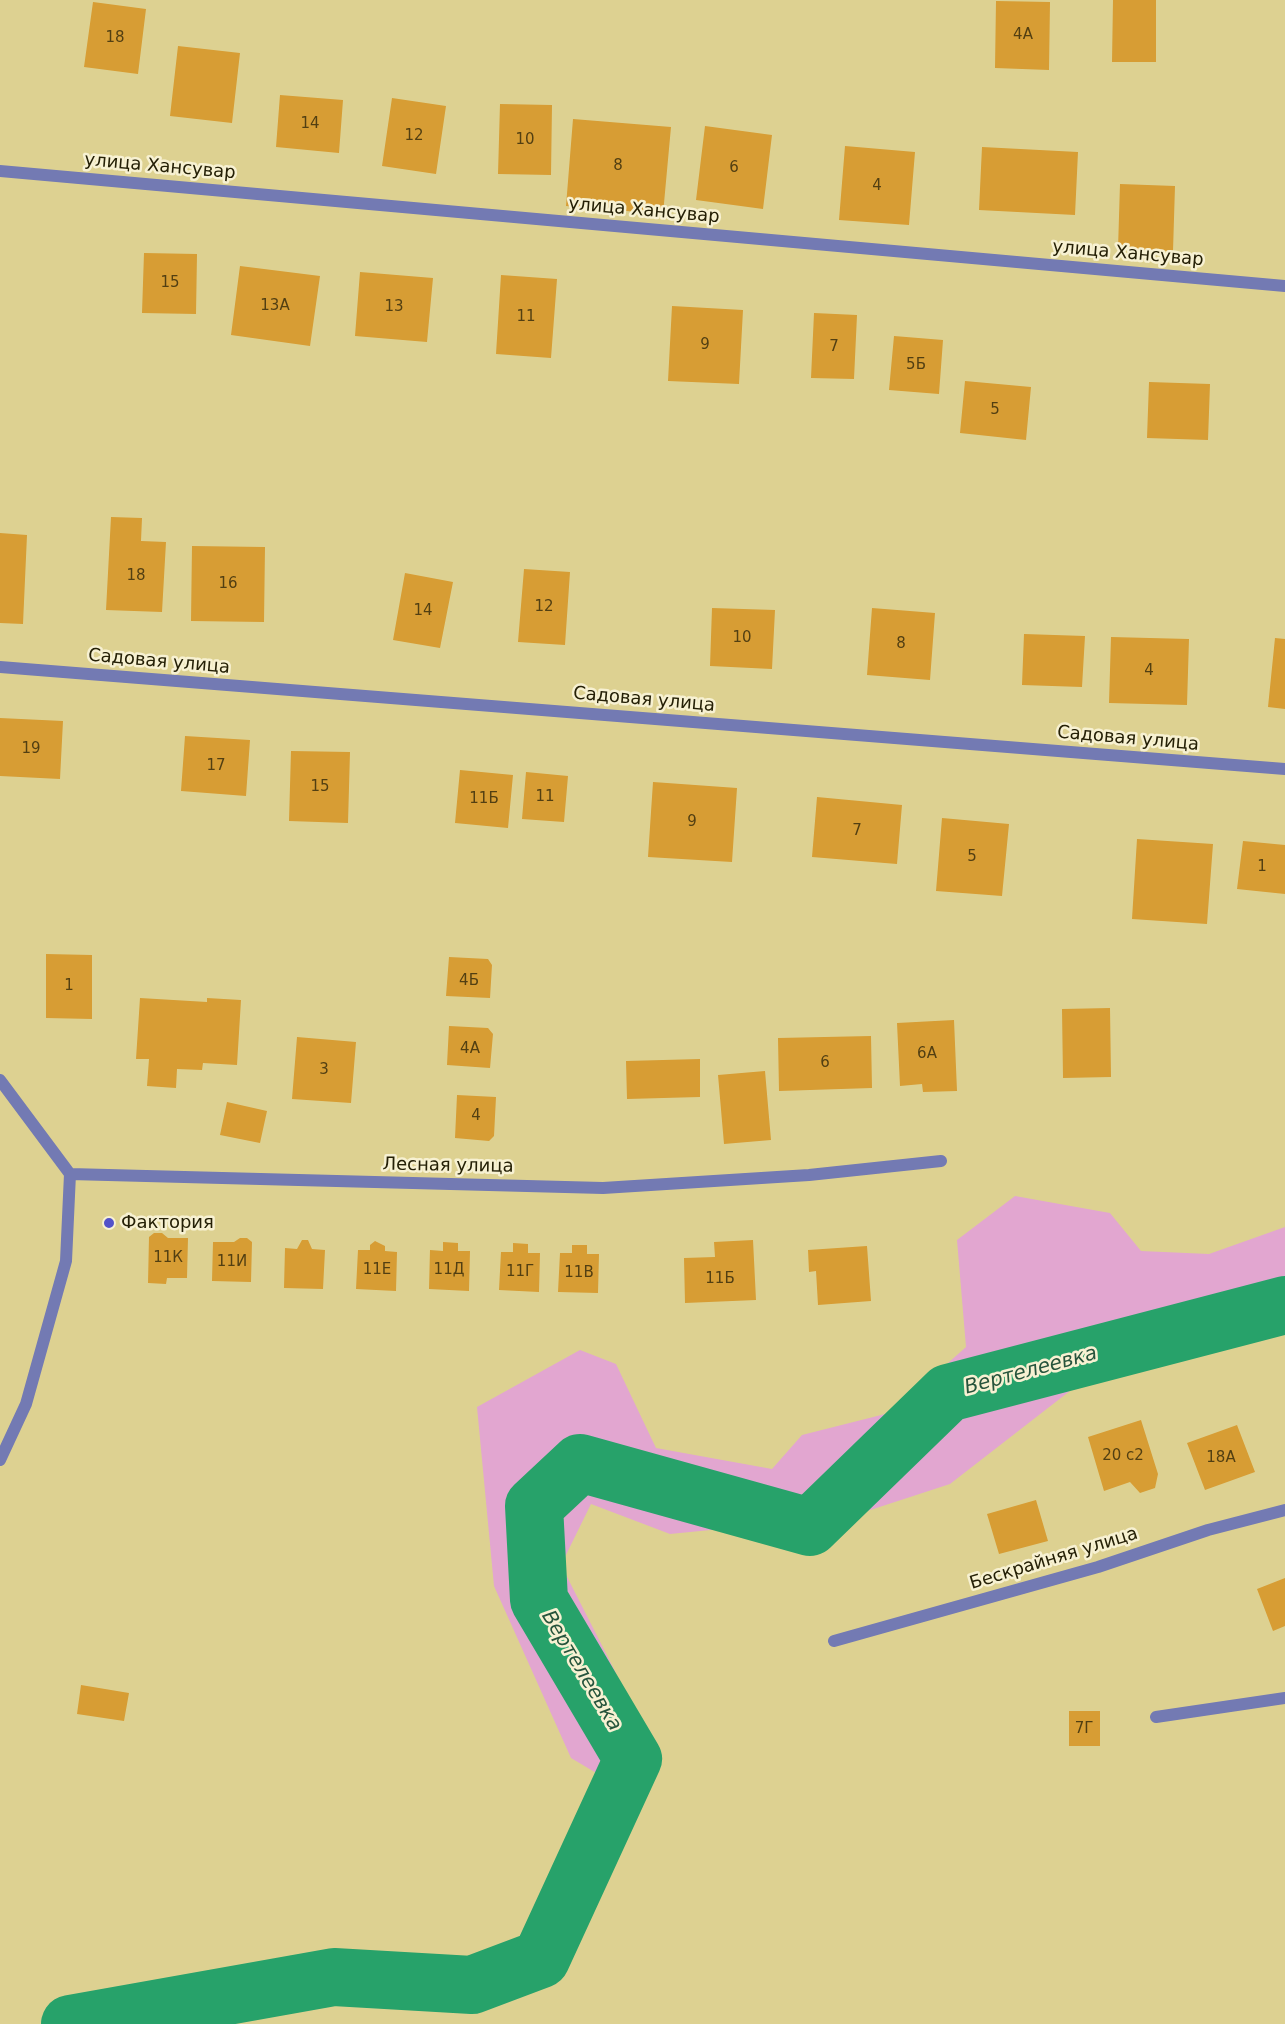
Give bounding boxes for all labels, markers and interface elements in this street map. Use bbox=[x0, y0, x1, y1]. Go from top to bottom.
house number: 4А bbox=[1013, 26, 1033, 44]
house number: 18 bbox=[105, 29, 125, 47]
house number: 14 bbox=[300, 115, 320, 133]
house number: 12 bbox=[404, 127, 424, 145]
house number: 10 bbox=[515, 131, 535, 149]
street label: улица Хансувар bbox=[84, 150, 236, 184]
house number: 8 bbox=[613, 157, 623, 175]
house number: 6 bbox=[729, 159, 739, 177]
house number: 4 bbox=[872, 177, 882, 195]
street label: улица Хансувар bbox=[568, 194, 720, 228]
street label: улица Хансувар bbox=[1052, 237, 1204, 271]
house number: 15 bbox=[160, 274, 180, 292]
house number: 13А bbox=[260, 297, 290, 315]
house number: 13 bbox=[384, 298, 404, 316]
house number: 11 bbox=[516, 308, 536, 326]
house number: 9 bbox=[700, 336, 710, 354]
house number: 7 bbox=[829, 338, 839, 356]
house number: 5Б bbox=[906, 356, 926, 374]
house number: 5 bbox=[990, 401, 1000, 419]
house number: 18 bbox=[126, 567, 146, 585]
house number: 16 bbox=[218, 575, 238, 593]
house number: 12 bbox=[534, 598, 554, 616]
house number: 14 bbox=[413, 602, 433, 620]
house number: 10 bbox=[732, 629, 752, 647]
house number: 8 bbox=[896, 635, 906, 653]
street label: Садовая улица bbox=[87, 645, 231, 679]
house number: 4 bbox=[1144, 662, 1154, 680]
street label: Садовая улица bbox=[572, 683, 716, 717]
street label: Садовая улица bbox=[1056, 722, 1200, 756]
house number: 19 bbox=[21, 740, 41, 758]
house number: 17 bbox=[206, 757, 226, 775]
house number: 15 bbox=[310, 778, 330, 796]
house number: 11 bbox=[535, 788, 555, 806]
house number: 11Б bbox=[469, 790, 499, 808]
house number: 9 bbox=[687, 813, 697, 831]
house number: 7 bbox=[852, 822, 862, 840]
house number: 5 bbox=[967, 848, 977, 866]
house number: 1 bbox=[1257, 858, 1267, 876]
house number: 4Б bbox=[459, 972, 479, 990]
house number: 1 bbox=[64, 977, 74, 995]
house number: 4А bbox=[460, 1040, 480, 1058]
house number: 6А bbox=[917, 1045, 937, 1063]
house number: 6 bbox=[820, 1054, 830, 1072]
house number: 3 bbox=[319, 1061, 329, 1079]
house number: 4 bbox=[471, 1107, 481, 1125]
street label: Лесная улица bbox=[382, 1154, 514, 1178]
place label: Фактория bbox=[121, 1212, 214, 1234]
marker: Фактория bbox=[102, 1216, 116, 1230]
house number: 11К bbox=[153, 1249, 183, 1267]
house number: 11И bbox=[217, 1253, 247, 1271]
house number: 11Е bbox=[363, 1261, 391, 1279]
house number: 11Д bbox=[434, 1261, 464, 1279]
house number: 11Г bbox=[506, 1263, 534, 1281]
house number: 11В bbox=[564, 1264, 594, 1282]
house number: 11Б bbox=[705, 1270, 735, 1288]
water label: Вертелеевка bbox=[962, 1342, 1100, 1400]
house number: 20 с2 bbox=[1102, 1447, 1144, 1465]
house number: 18А bbox=[1206, 1449, 1236, 1467]
street label: Бескрайняя улица bbox=[967, 1523, 1141, 1595]
water label: Вертелеевка bbox=[536, 1606, 626, 1736]
house number: 7Г bbox=[1075, 1720, 1093, 1738]

